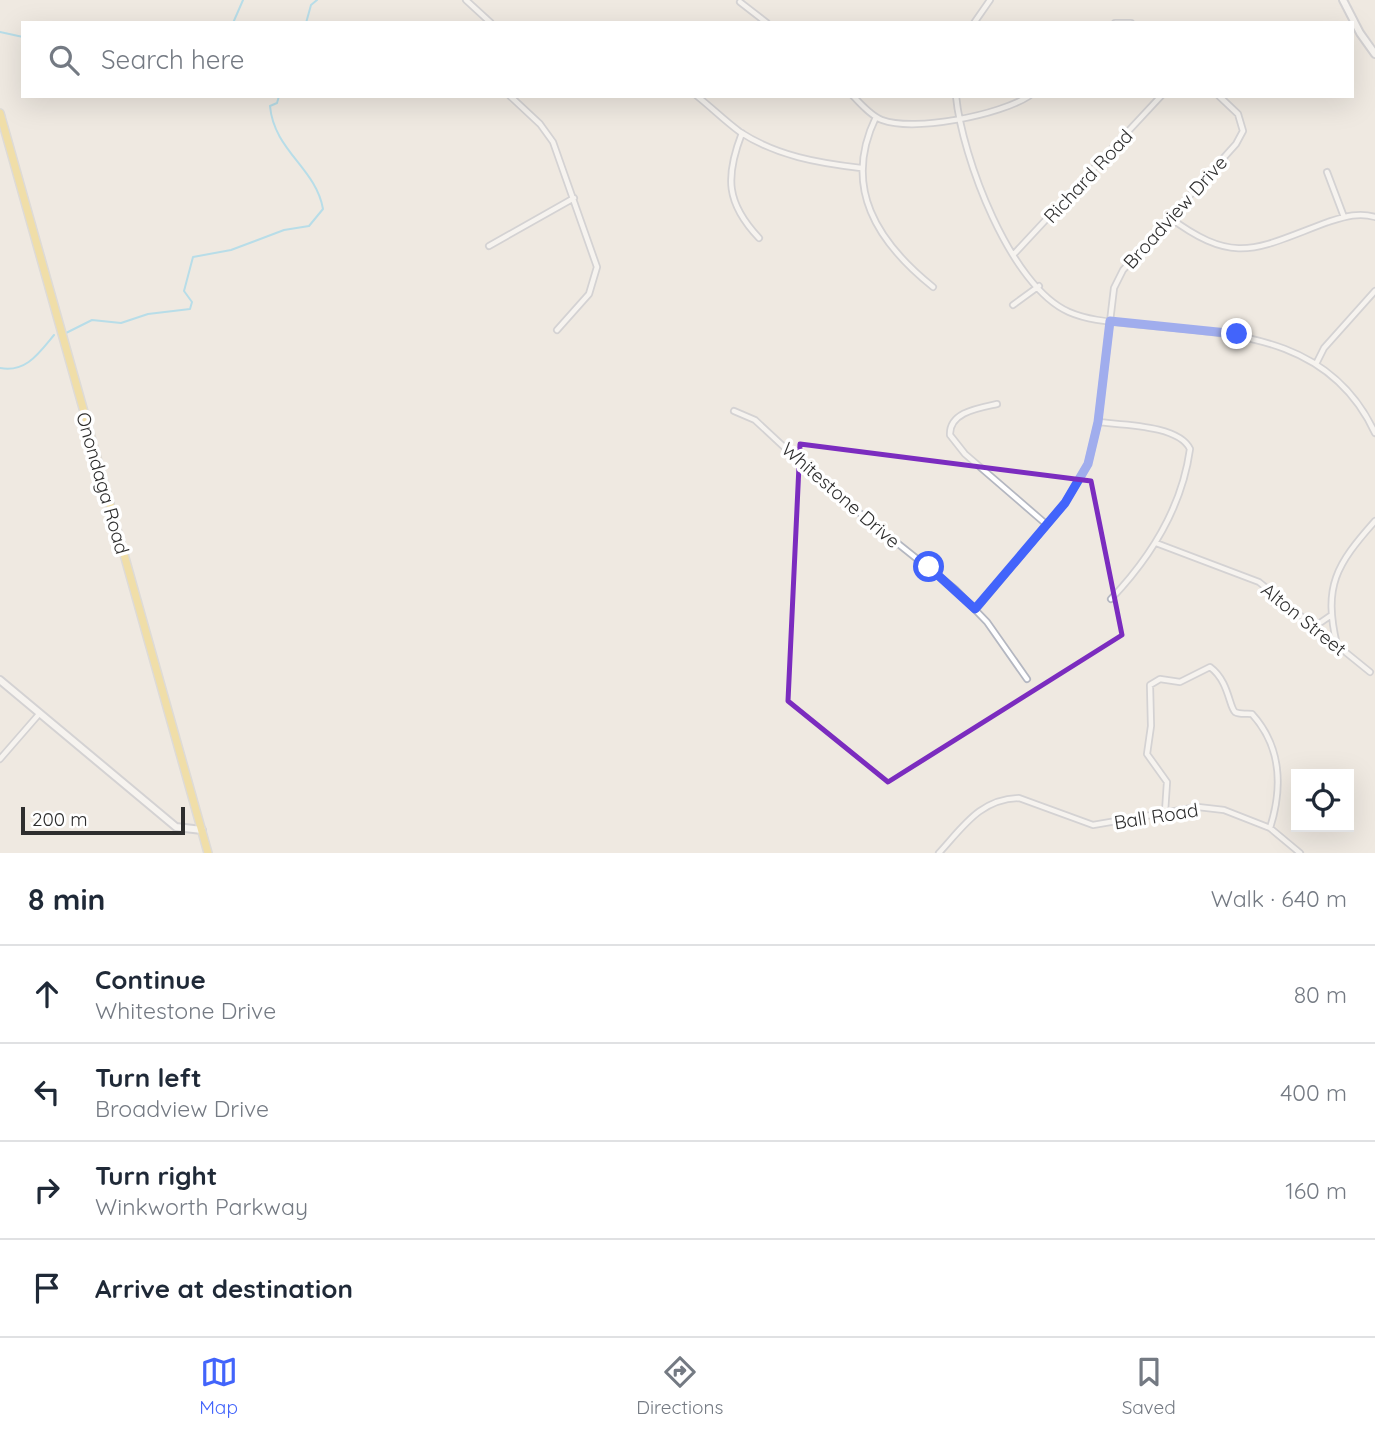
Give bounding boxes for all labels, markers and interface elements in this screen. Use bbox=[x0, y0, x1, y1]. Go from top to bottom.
search box bbox=[21, 21, 1354, 98]
icon: search bbox=[45, 41, 83, 79]
text: Search here bbox=[101, 43, 245, 76]
street label: Richard Road bbox=[1038, 124, 1138, 228]
street label: Broadview Drive bbox=[1118, 151, 1232, 273]
route end bbox=[1221, 318, 1252, 349]
street label: Onondaga Road bbox=[71, 409, 135, 557]
street label: Whitestone Drive bbox=[777, 437, 905, 553]
route start bbox=[913, 551, 944, 582]
street label: Alton Street bbox=[1257, 577, 1351, 661]
map controls bbox=[1291, 769, 1354, 832]
button: locate bbox=[1291, 769, 1354, 832]
street label: Ball Road bbox=[1112, 798, 1200, 834]
scale bar bbox=[21, 804, 186, 836]
text: 200 m bbox=[32, 807, 88, 831]
text: 8 min bbox=[28, 880, 105, 918]
text: Walk · 640 m bbox=[1211, 884, 1347, 913]
text: Continue bbox=[95, 963, 206, 996]
icon: ahead bbox=[28, 975, 66, 1013]
text: 80 m bbox=[1294, 980, 1347, 1009]
text: Whitestone Drive bbox=[95, 996, 276, 1025]
text: Turn left bbox=[95, 1061, 202, 1094]
icon: left bbox=[28, 1073, 66, 1111]
text: 400 m bbox=[1280, 1078, 1347, 1107]
text: Broadview Drive bbox=[95, 1094, 269, 1123]
text: Turn right bbox=[95, 1159, 217, 1192]
icon: right bbox=[28, 1171, 66, 1209]
text: 160 m bbox=[1285, 1176, 1347, 1205]
text: Winkworth Parkway bbox=[95, 1192, 308, 1221]
icon: arrive bbox=[28, 1269, 66, 1307]
text: Arrive at destination bbox=[95, 1272, 353, 1305]
tab: Map bbox=[199, 1353, 238, 1419]
tab: Directions bbox=[636, 1353, 723, 1419]
tab: Saved bbox=[1122, 1353, 1176, 1419]

